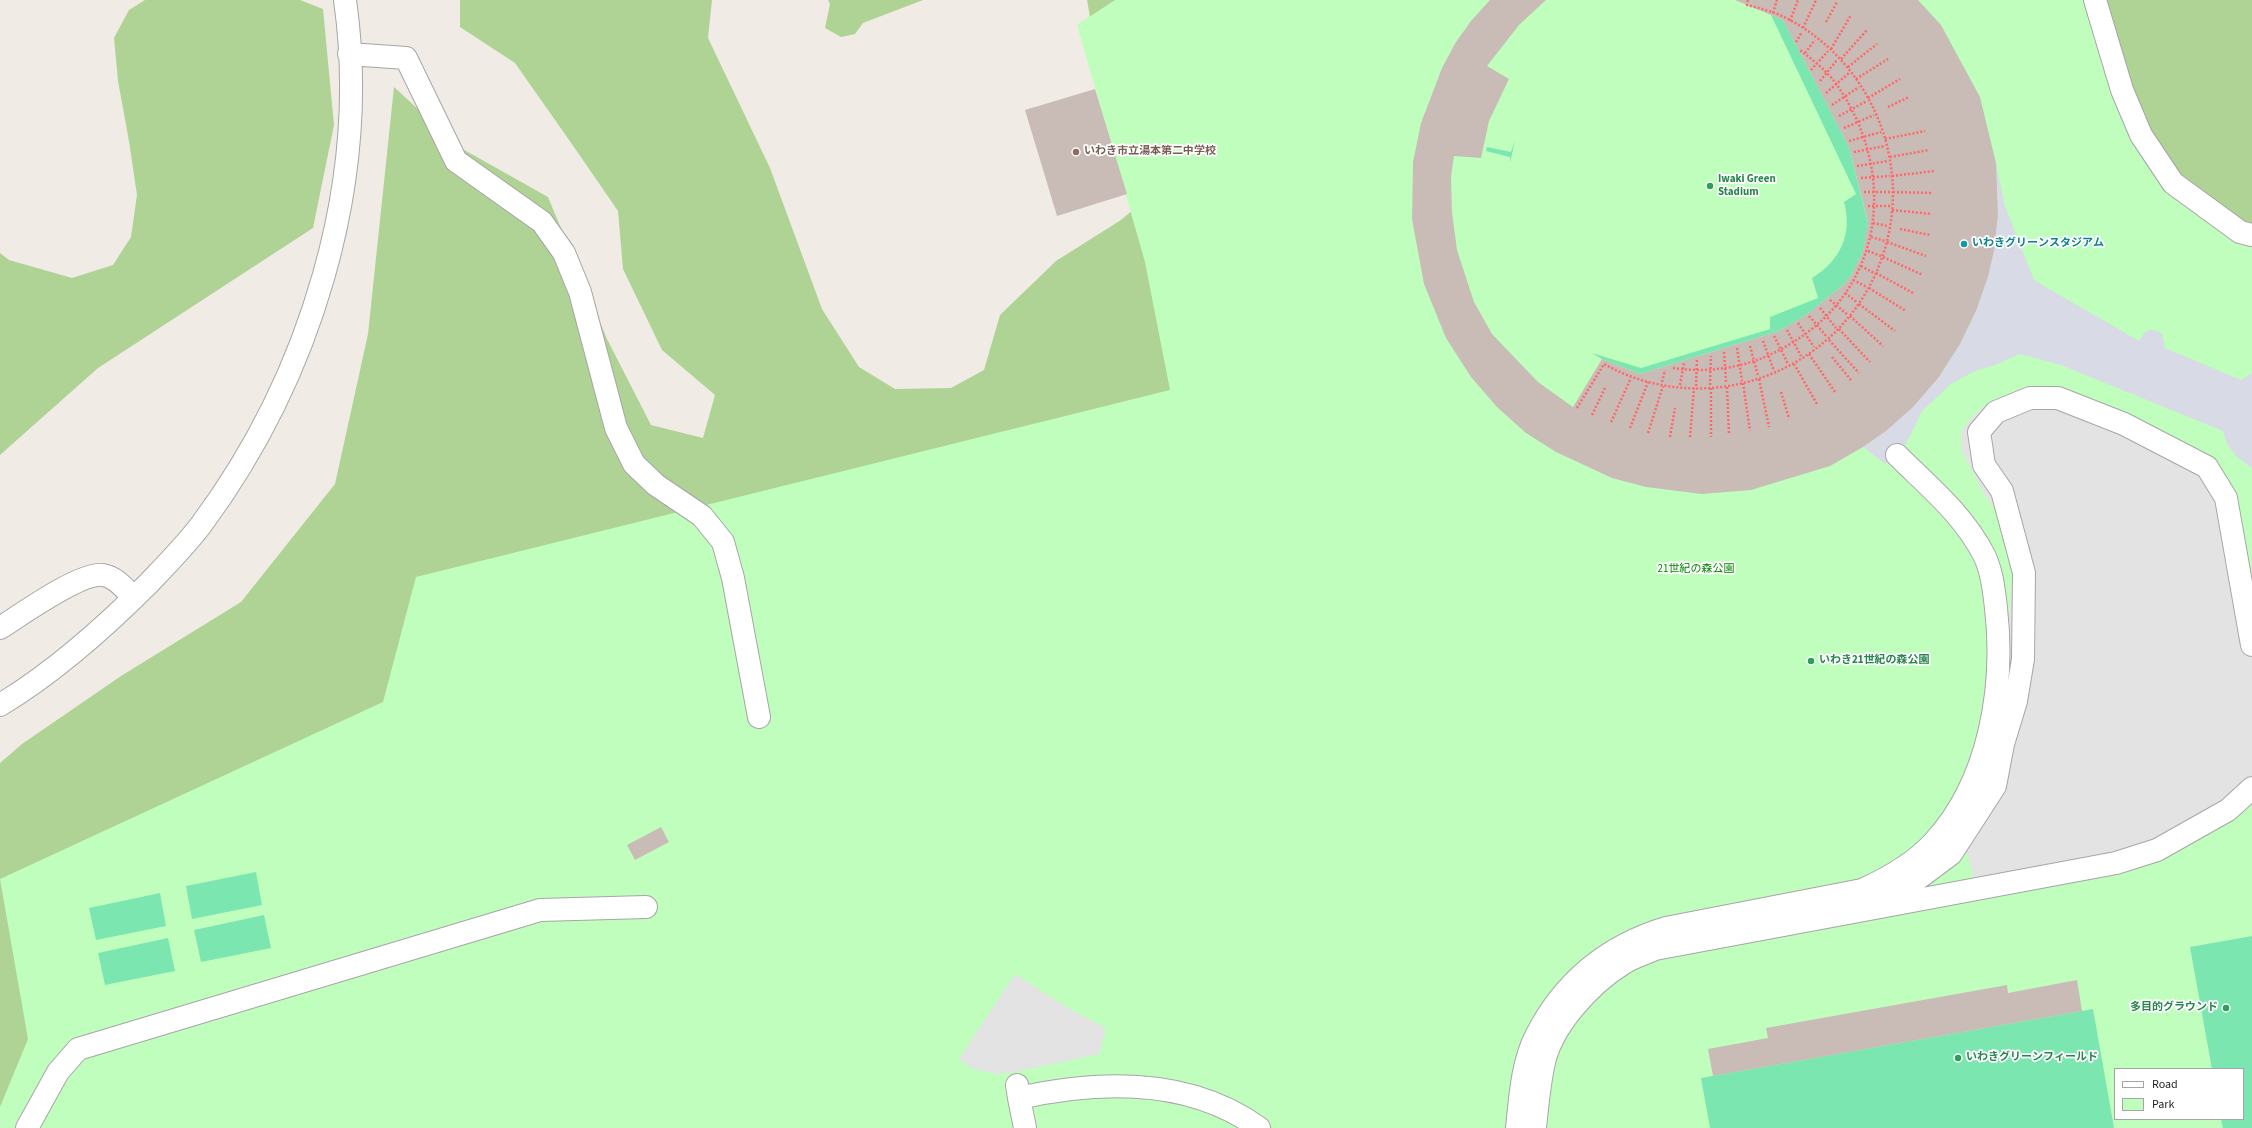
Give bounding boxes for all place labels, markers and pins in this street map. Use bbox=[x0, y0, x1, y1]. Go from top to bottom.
place label: いわき市立湯本第二中学校 bbox=[1084, 145, 1216, 159]
marker: いわき市立湯本第二中学校 bbox=[1071, 147, 1081, 157]
place label: Iwaki Green Stadium bbox=[1718, 173, 1776, 199]
marker: Iwaki Green Stadium bbox=[1705, 181, 1715, 191]
place label: いわきグリーンスタジアム bbox=[1972, 237, 2104, 251]
marker: いわきグリーンスタジアム bbox=[1959, 239, 1969, 249]
place label: いわき21世紀の森公園 bbox=[1819, 654, 1930, 668]
marker: いわき21世紀の森公園 bbox=[1806, 656, 1816, 666]
place label: 多目的グラウンド bbox=[2130, 1001, 2218, 1015]
marker: 多目的グラウンド bbox=[2221, 1003, 2231, 1013]
place label: いわきグリーンフィールド bbox=[1966, 1051, 2098, 1065]
marker: いわきグリーンフィールド bbox=[1953, 1053, 1963, 1063]

